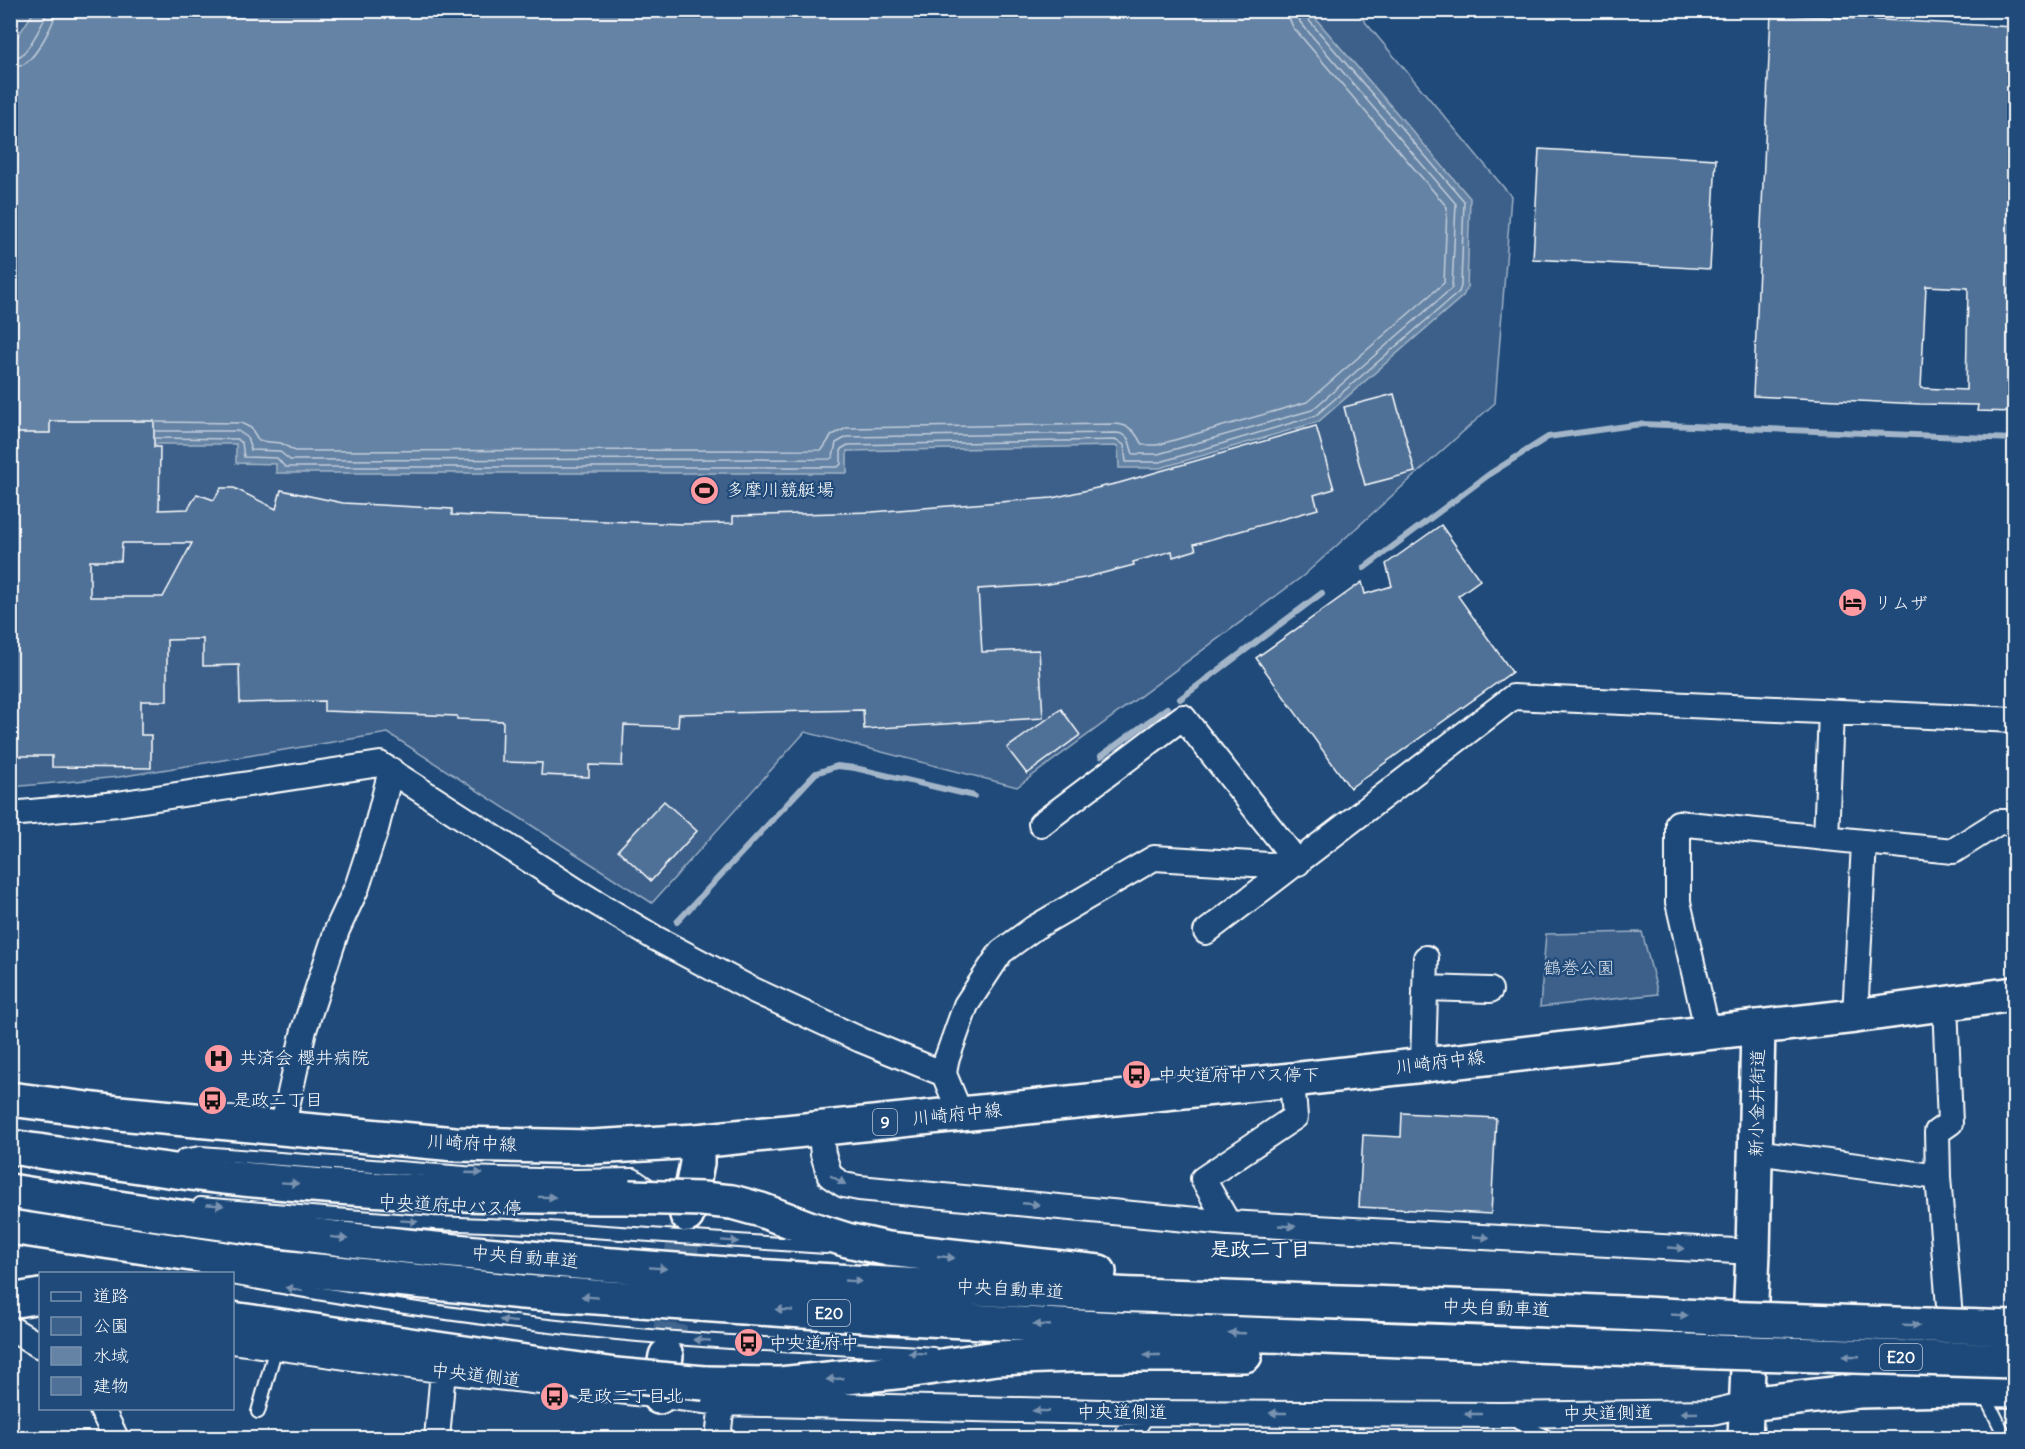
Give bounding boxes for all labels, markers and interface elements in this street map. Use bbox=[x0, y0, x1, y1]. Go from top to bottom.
sports icon: 多摩川競艇場 bbox=[689, 474, 721, 506]
place label: 多摩川競艇場 bbox=[726, 478, 834, 501]
hotel icon: リムザ bbox=[1837, 587, 1869, 619]
place label: リムザ bbox=[1874, 591, 1928, 614]
park label: 鶴巻公園 bbox=[1543, 956, 1615, 979]
hospital icon: 共済会 櫻井病院 bbox=[202, 1042, 234, 1074]
street label: 川崎府中線 bbox=[1394, 1045, 1486, 1078]
place label: 共済会 櫻井病院 bbox=[239, 1046, 369, 1069]
street label: 新小金井街道 bbox=[1744, 1049, 1769, 1157]
bus stop icon: 中央道府中バス停下 bbox=[1121, 1059, 1153, 1091]
place label: 中央道府中バス停下 bbox=[1158, 1063, 1320, 1086]
bus stop icon: 是政二丁目 bbox=[196, 1084, 228, 1116]
place label: 是政二丁目 bbox=[233, 1088, 323, 1111]
street label: 川崎府中線 bbox=[911, 1097, 1003, 1130]
road number: 9 bbox=[873, 1109, 897, 1135]
street label: 川崎府中線 bbox=[427, 1129, 517, 1156]
one-way arrow bbox=[465, 1169, 484, 1178]
one-way arrow bbox=[830, 1175, 847, 1185]
one-way arrow bbox=[280, 1178, 299, 1188]
street label: 中央道府中バス停 bbox=[378, 1189, 523, 1220]
one-way arrow bbox=[538, 1192, 557, 1202]
one-way arrow bbox=[1021, 1199, 1040, 1209]
one-way arrow bbox=[206, 1200, 225, 1210]
one-way arrow bbox=[400, 1216, 419, 1226]
one-way arrow bbox=[1277, 1222, 1296, 1231]
one-way arrow bbox=[1472, 1232, 1491, 1241]
one-way arrow bbox=[329, 1234, 348, 1243]
one-way arrow bbox=[720, 1236, 739, 1246]
district label: 是政二丁目 bbox=[1210, 1236, 1310, 1261]
street label: 中央自動車道 bbox=[470, 1240, 580, 1273]
one-way arrow bbox=[1667, 1243, 1686, 1252]
one-way arrow bbox=[937, 1252, 956, 1262]
one-way arrow bbox=[649, 1263, 668, 1272]
legend bbox=[39, 1272, 234, 1410]
street label: 中央自動車道 bbox=[955, 1274, 1065, 1303]
one-way arrow bbox=[843, 1277, 862, 1286]
text: 道路 bbox=[93, 1284, 129, 1307]
one-way arrow bbox=[284, 1284, 303, 1293]
one-way arrow bbox=[580, 1292, 599, 1302]
street label: 中央自動車道 bbox=[1442, 1294, 1550, 1321]
road number: E20 bbox=[808, 1300, 850, 1326]
one-way arrow bbox=[775, 1306, 794, 1315]
one-way arrow bbox=[1669, 1311, 1688, 1320]
text: 公園 bbox=[93, 1314, 129, 1337]
one-way arrow bbox=[498, 1317, 517, 1326]
one-way arrow bbox=[1902, 1320, 1921, 1330]
one-way arrow bbox=[1032, 1321, 1051, 1330]
bus stop icon: 中央道府中 bbox=[732, 1327, 764, 1359]
one-way arrow bbox=[1227, 1329, 1246, 1338]
place label: 中央道府中 bbox=[769, 1331, 859, 1354]
one-way arrow bbox=[692, 1335, 711, 1345]
text: 水域 bbox=[93, 1344, 129, 1367]
road number: E20 bbox=[1880, 1344, 1922, 1370]
one-way arrow bbox=[908, 1348, 927, 1358]
one-way arrow bbox=[1143, 1350, 1162, 1360]
one-way arrow bbox=[1842, 1351, 1861, 1360]
street label: 中央道側道 bbox=[430, 1358, 522, 1391]
text: 建物 bbox=[93, 1374, 129, 1397]
one-way arrow bbox=[825, 1374, 844, 1384]
bus stop icon: 是政二丁目北 bbox=[539, 1380, 571, 1412]
place label: 是政二丁目北 bbox=[576, 1384, 684, 1407]
street label: 中央道側道 bbox=[1077, 1400, 1167, 1423]
street label: 中央道側道 bbox=[1563, 1400, 1653, 1425]
one-way arrow bbox=[1032, 1407, 1051, 1416]
one-way arrow bbox=[1269, 1408, 1288, 1418]
one-way arrow bbox=[1680, 1408, 1699, 1417]
one-way arrow bbox=[1464, 1409, 1483, 1419]

